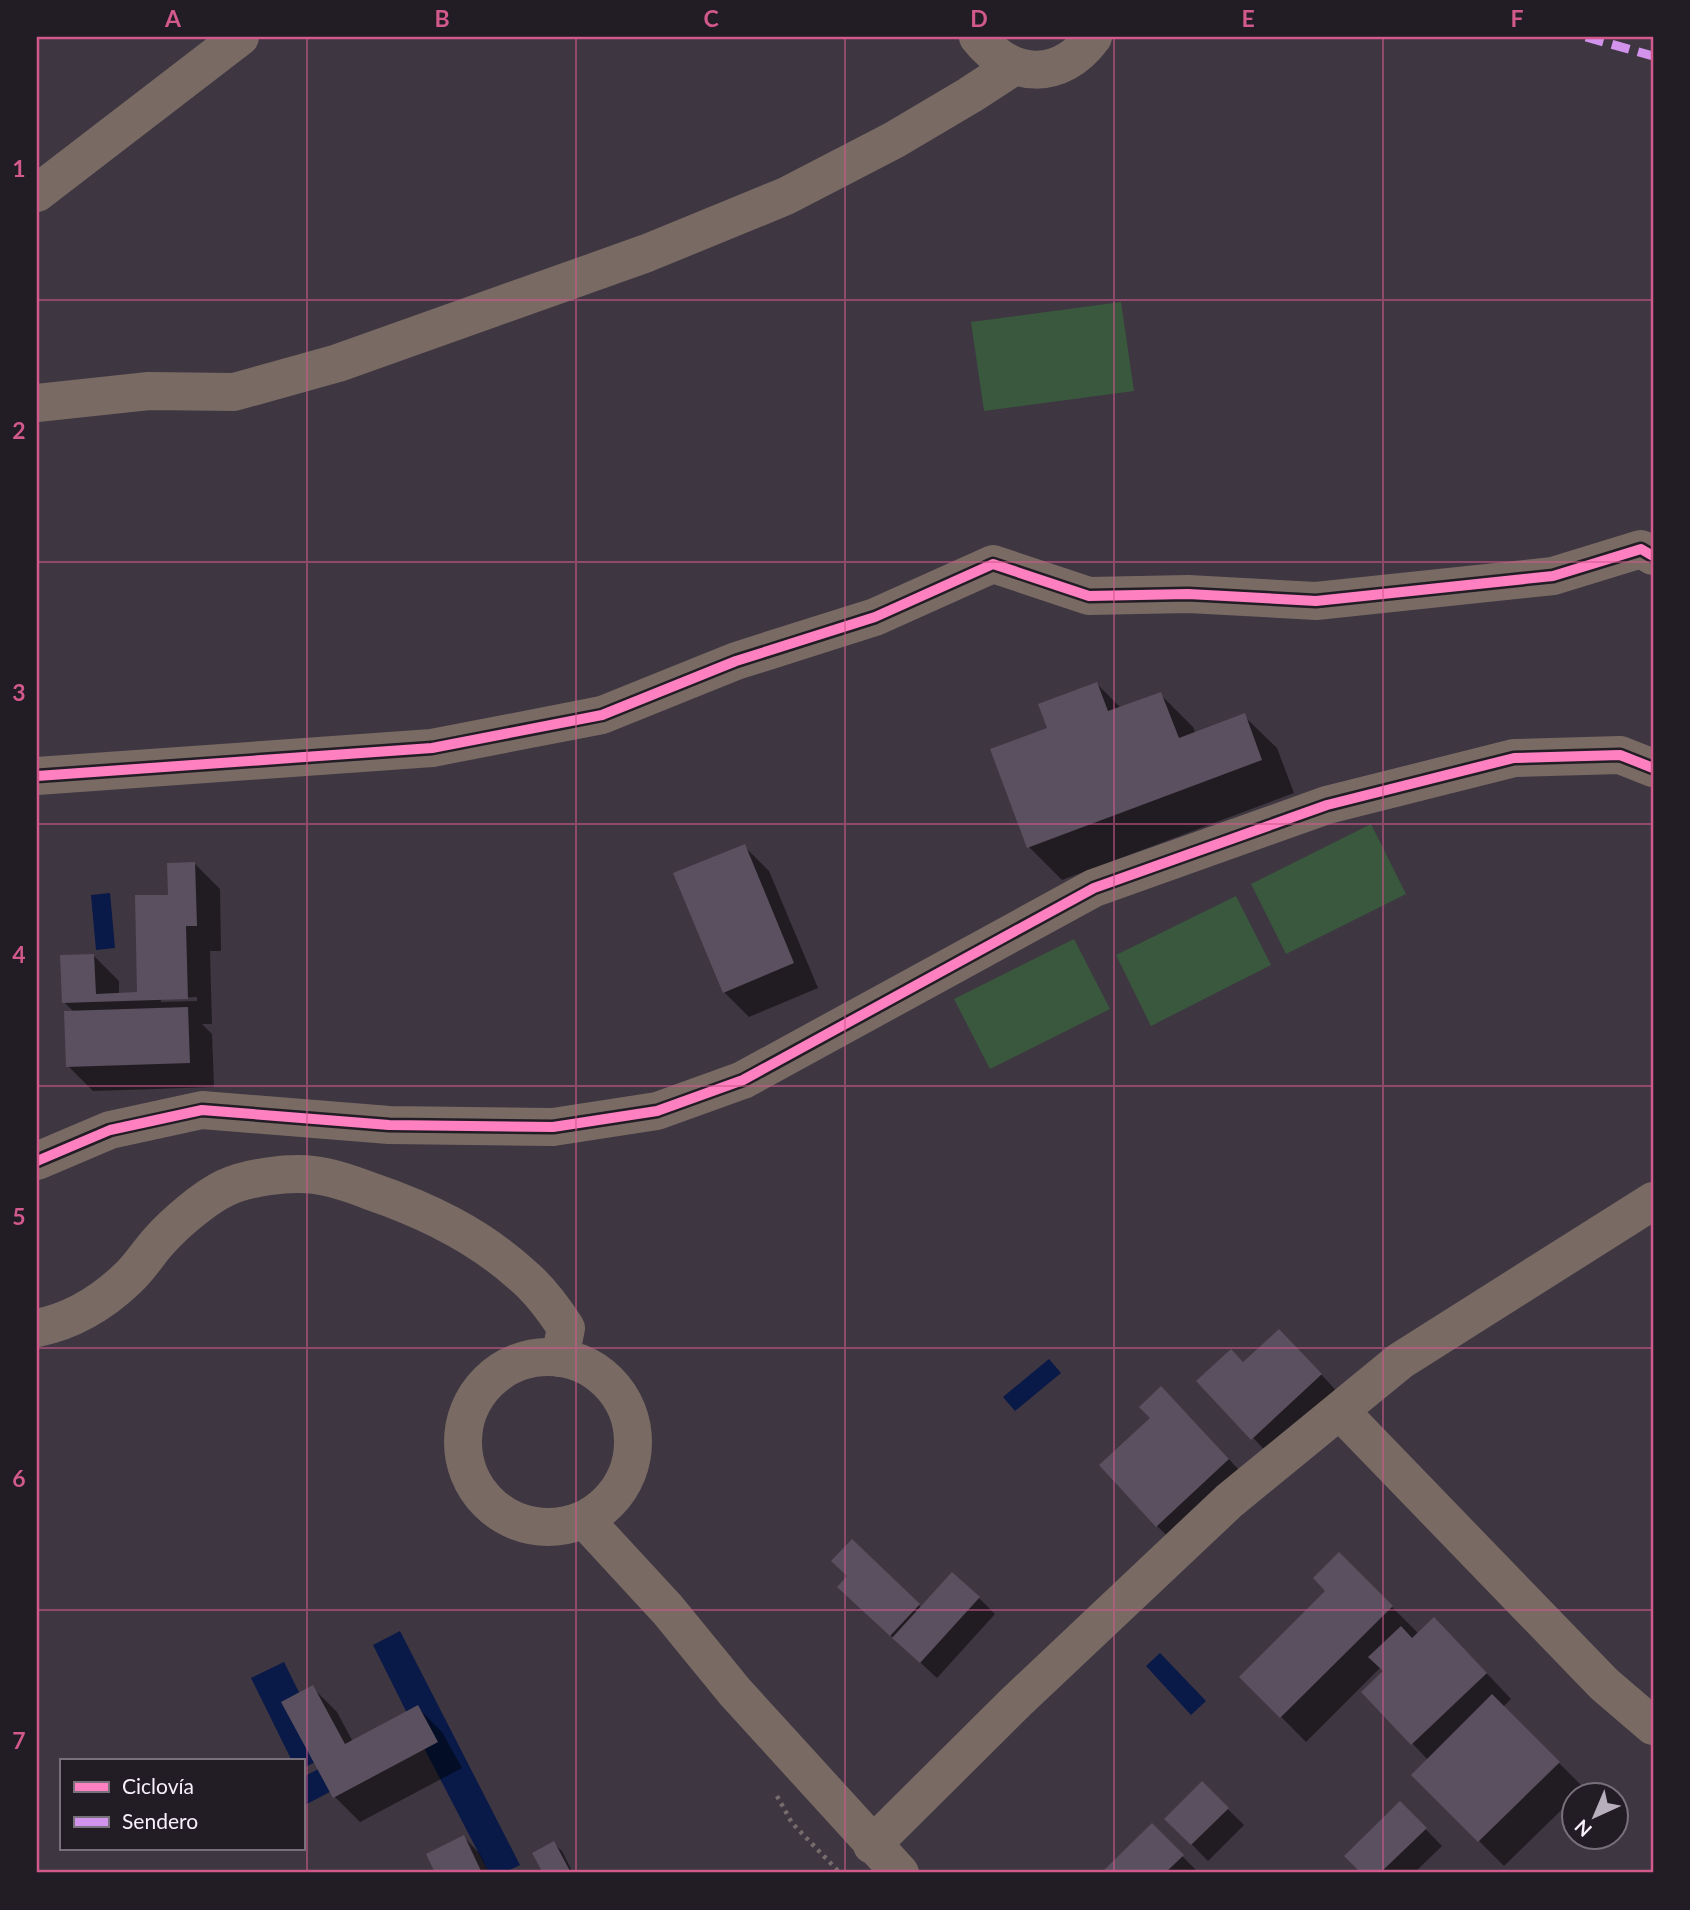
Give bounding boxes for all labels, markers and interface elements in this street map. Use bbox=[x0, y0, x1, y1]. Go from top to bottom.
text: A bbox=[164, 4, 182, 32]
text: B bbox=[434, 4, 450, 32]
text: C bbox=[703, 4, 719, 32]
text: D bbox=[970, 4, 988, 32]
text: E bbox=[1241, 4, 1255, 32]
text: F bbox=[1510, 4, 1524, 32]
text: 1 bbox=[12, 154, 26, 182]
text: 2 bbox=[12, 416, 26, 444]
text: 3 bbox=[12, 678, 26, 706]
text: 4 bbox=[12, 940, 26, 968]
text: 5 bbox=[12, 1202, 26, 1230]
text: 6 bbox=[12, 1464, 26, 1492]
text: 7 bbox=[12, 1726, 26, 1754]
legend bbox=[60, 1759, 304, 1850]
text: Ciclovía bbox=[122, 1773, 194, 1798]
north arrow bbox=[1560, 1780, 1630, 1850]
text: Sendero bbox=[122, 1808, 198, 1833]
text: N bbox=[1570, 1815, 1596, 1842]

